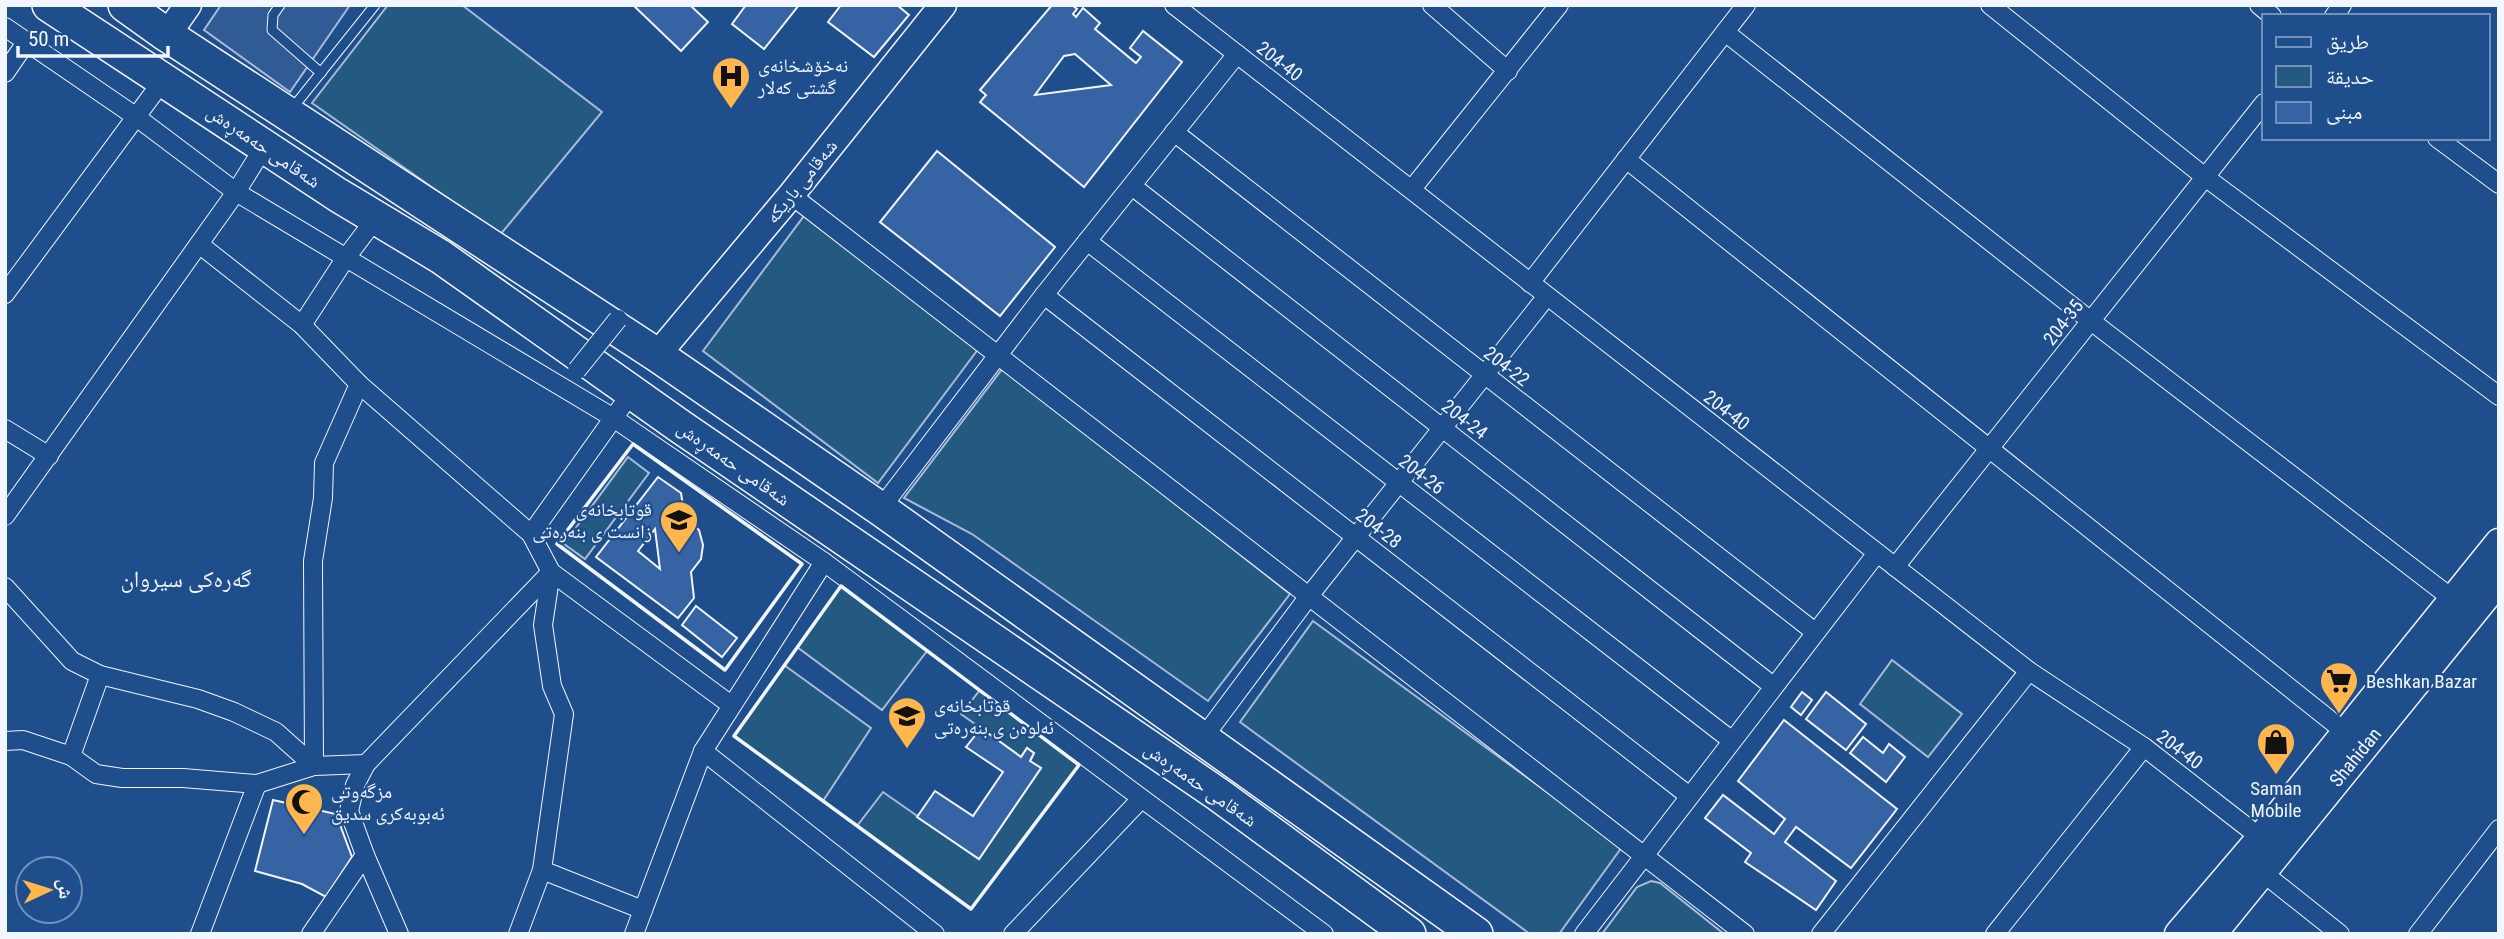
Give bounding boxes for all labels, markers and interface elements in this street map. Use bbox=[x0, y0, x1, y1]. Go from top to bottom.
scale bar bbox=[18, 14, 168, 58]
legend bbox=[2262, 14, 2490, 140]
text: 50 m bbox=[28, 27, 69, 51]
text: طريق bbox=[2326, 30, 2369, 55]
street label: 204-40 bbox=[1252, 36, 1307, 86]
place label: نەخۆشخانەی گشتی کەلار bbox=[757, 54, 848, 99]
hospital icon: نەخۆشخانەی گشتی کەلار bbox=[710, 55, 752, 110]
text: حديقة bbox=[2326, 65, 2374, 89]
street label: شەقامی حەمەڕەش bbox=[201, 100, 325, 195]
text: مبنى bbox=[2326, 100, 2362, 125]
street label: شەقامی باریکە bbox=[761, 135, 842, 228]
street label: 204-35 bbox=[2038, 295, 2088, 350]
street label: 204-22 bbox=[1479, 341, 1534, 391]
street label: 204-40 bbox=[1699, 385, 1754, 435]
street label: 204-24 bbox=[1437, 394, 1492, 444]
street label: شەقامی حەمەڕەش bbox=[671, 416, 794, 513]
street label: 204-26 bbox=[1394, 449, 1449, 499]
place label: قوتابخانەی زانست ی بنەرەتی bbox=[532, 498, 652, 543]
school or university icon: قوتابخانەی زانست ی بنەرەتی bbox=[658, 499, 700, 554]
street label: 204-28 bbox=[1351, 503, 1406, 553]
district label: گەرەکی سیروان bbox=[120, 566, 252, 593]
supermarket icon: Beshkan Bazar bbox=[2318, 660, 2360, 715]
place label: Beshkan Bazar bbox=[2366, 670, 2477, 693]
place label: قوتابخانەی ئەلوەن ی بنەرەتی bbox=[934, 694, 1054, 739]
school or university icon: قوتابخانەی ئەلوەن ی بنەرەتی bbox=[886, 695, 928, 750]
shop icon: Saman Mobile bbox=[2255, 721, 2297, 776]
street label: Shahidan bbox=[2325, 723, 2386, 792]
street label: 204-40 bbox=[2152, 725, 2207, 774]
street label: شەقامی حەمەڕەش bbox=[1138, 737, 1261, 834]
place label: Saman Mobile bbox=[2250, 777, 2302, 822]
place label: مزگەوتی ئەبوبەکری سدیق bbox=[331, 780, 445, 825]
mosque icon: مزگەوتی ئەبوبەکری سدیق bbox=[283, 781, 325, 836]
north arrow bbox=[14, 855, 84, 925]
text: ش bbox=[53, 878, 78, 900]

